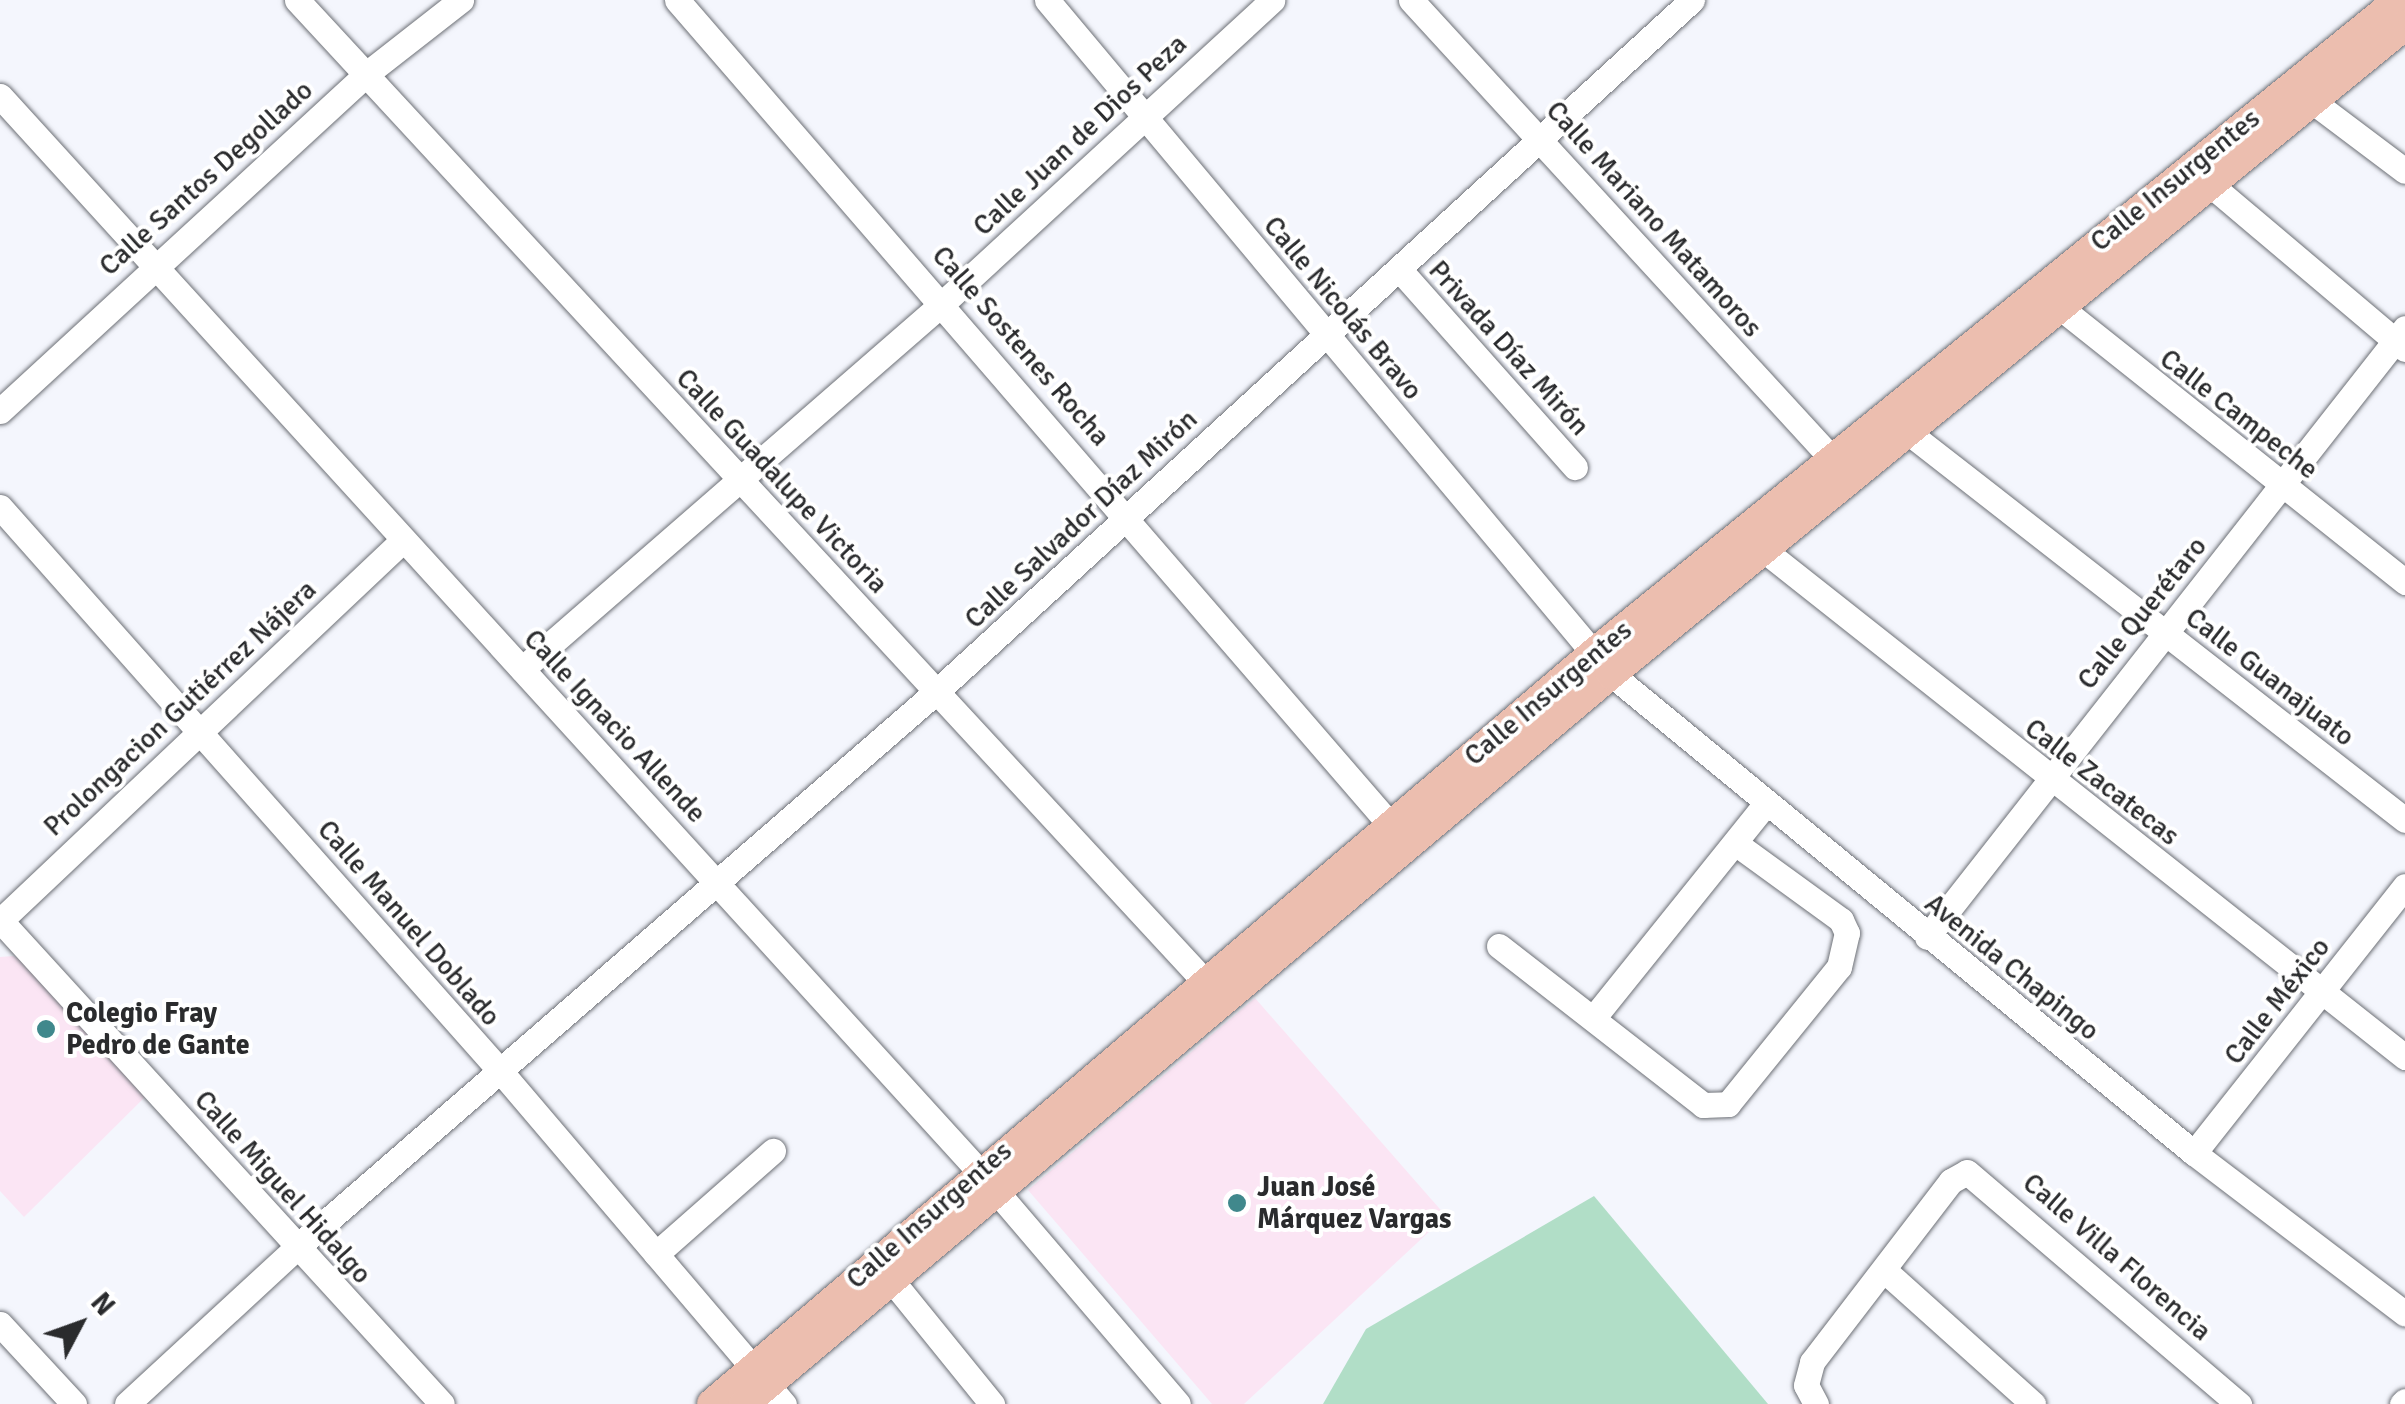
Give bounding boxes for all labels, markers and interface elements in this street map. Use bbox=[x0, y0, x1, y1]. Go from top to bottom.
street label: Calle Juan de Dios Peza bbox=[966, 27, 1194, 243]
street label: Calle Santos Degollado bbox=[92, 73, 320, 283]
street label: Calle Mariano Matamoros bbox=[1539, 94, 1769, 344]
street label: Calle Insurgentes bbox=[2084, 102, 2266, 258]
street label: Calle Nicolás Bravo bbox=[1256, 209, 1430, 407]
street label: Calle Sostenes Rocha bbox=[925, 239, 1117, 453]
street label: Privada Díaz Mirón bbox=[1422, 254, 1596, 442]
street label: Calle Campeche bbox=[2153, 342, 2325, 486]
street label: Calle Guadalupe Victoria bbox=[669, 362, 895, 600]
street label: Calle Salvador Díaz Mirón bbox=[958, 402, 1204, 636]
street label: Calle Querétaro bbox=[2070, 530, 2214, 696]
street label: Prolongacion Gutiérrez Nájera bbox=[37, 573, 323, 843]
street label: Calle Guanajuato bbox=[2179, 601, 2361, 753]
street label: Calle Insurgentes bbox=[1458, 613, 1638, 773]
street label: Calle Ignacio Allende bbox=[517, 622, 713, 830]
street label: Calle Zacatecas bbox=[2018, 711, 2186, 853]
street label: Calle Manuel Doblado bbox=[310, 813, 508, 1033]
street label: Avenida Chapingo bbox=[1918, 886, 2106, 1048]
street label: Calle México bbox=[2217, 931, 2337, 1071]
place label: Colegio Fray Pedro de Gante bbox=[66, 996, 250, 1062]
marker: Colegio Fray Pedro de Gante bbox=[35, 1018, 57, 1040]
street label: Calle Miguel Hidalgo bbox=[187, 1083, 379, 1291]
street label: Calle Insurgentes bbox=[840, 1134, 1018, 1296]
street label: Calle Villa Florencia bbox=[2016, 1166, 2218, 1348]
place label: Juan José Márquez Vargas bbox=[1257, 1170, 1451, 1236]
marker: Juan José Márquez Vargas bbox=[1226, 1192, 1248, 1214]
north arrow bbox=[30, 1274, 130, 1374]
text: N bbox=[83, 1286, 122, 1323]

